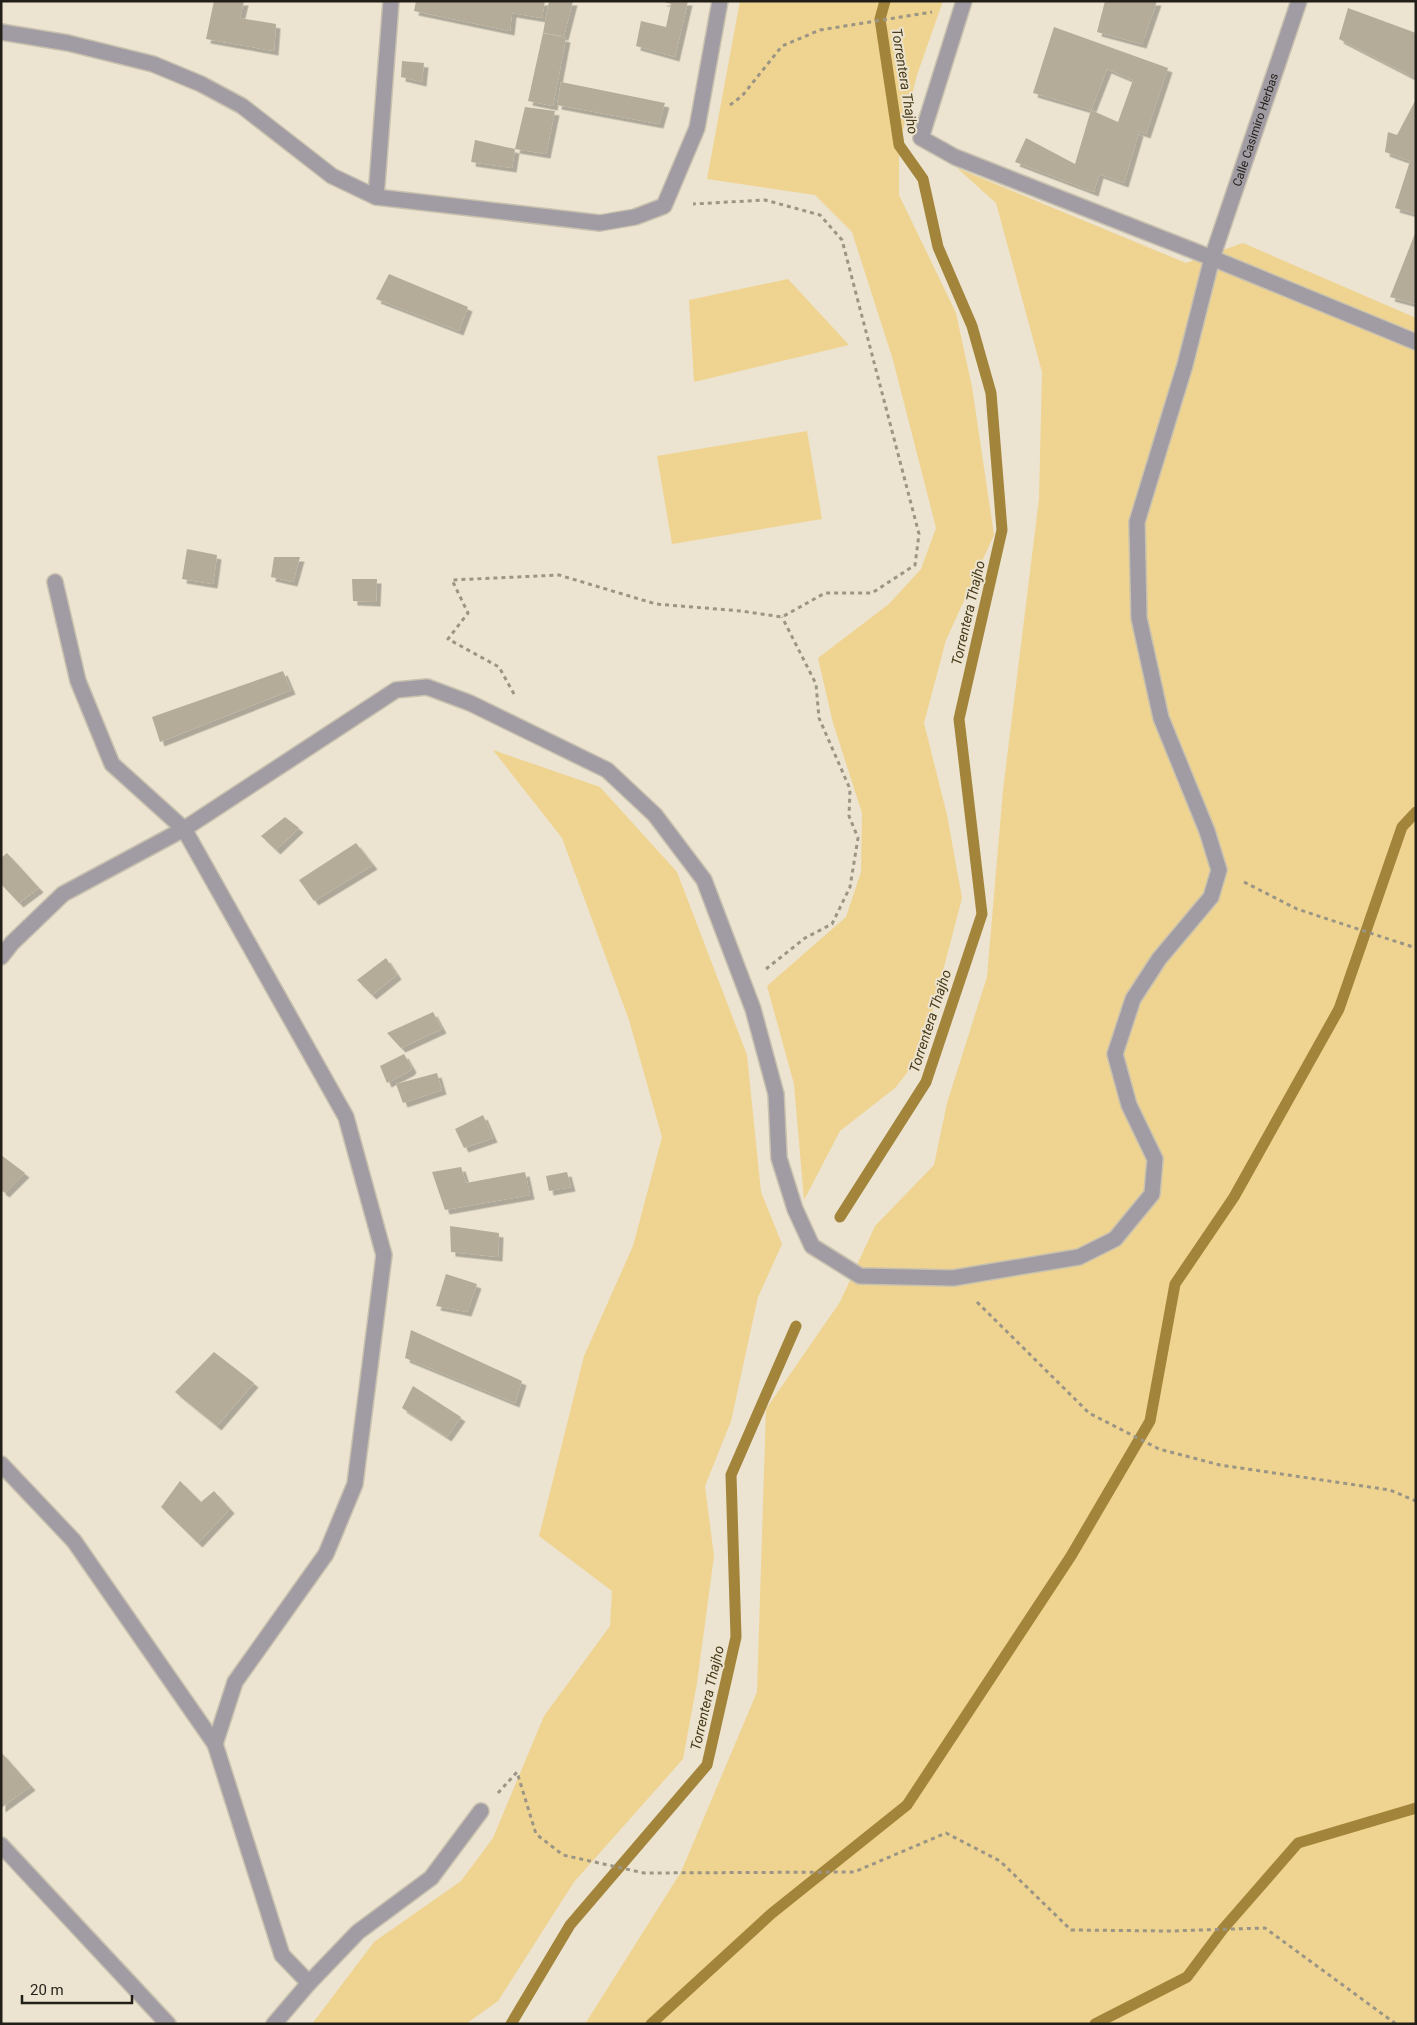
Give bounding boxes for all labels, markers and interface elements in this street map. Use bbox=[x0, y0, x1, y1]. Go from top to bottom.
water label: Torrentera Thajho bbox=[889, 27, 921, 135]
street label: Calle Casimiro Herbas bbox=[1230, 71, 1281, 188]
water label: Torrentera Thajho bbox=[948, 559, 988, 667]
water label: Torrentera Thajho bbox=[906, 967, 954, 1074]
water label: Torrentera Thajho bbox=[687, 1644, 727, 1752]
scale bar bbox=[22, 1972, 132, 2004]
text: 20 m bbox=[30, 1981, 64, 1999]

